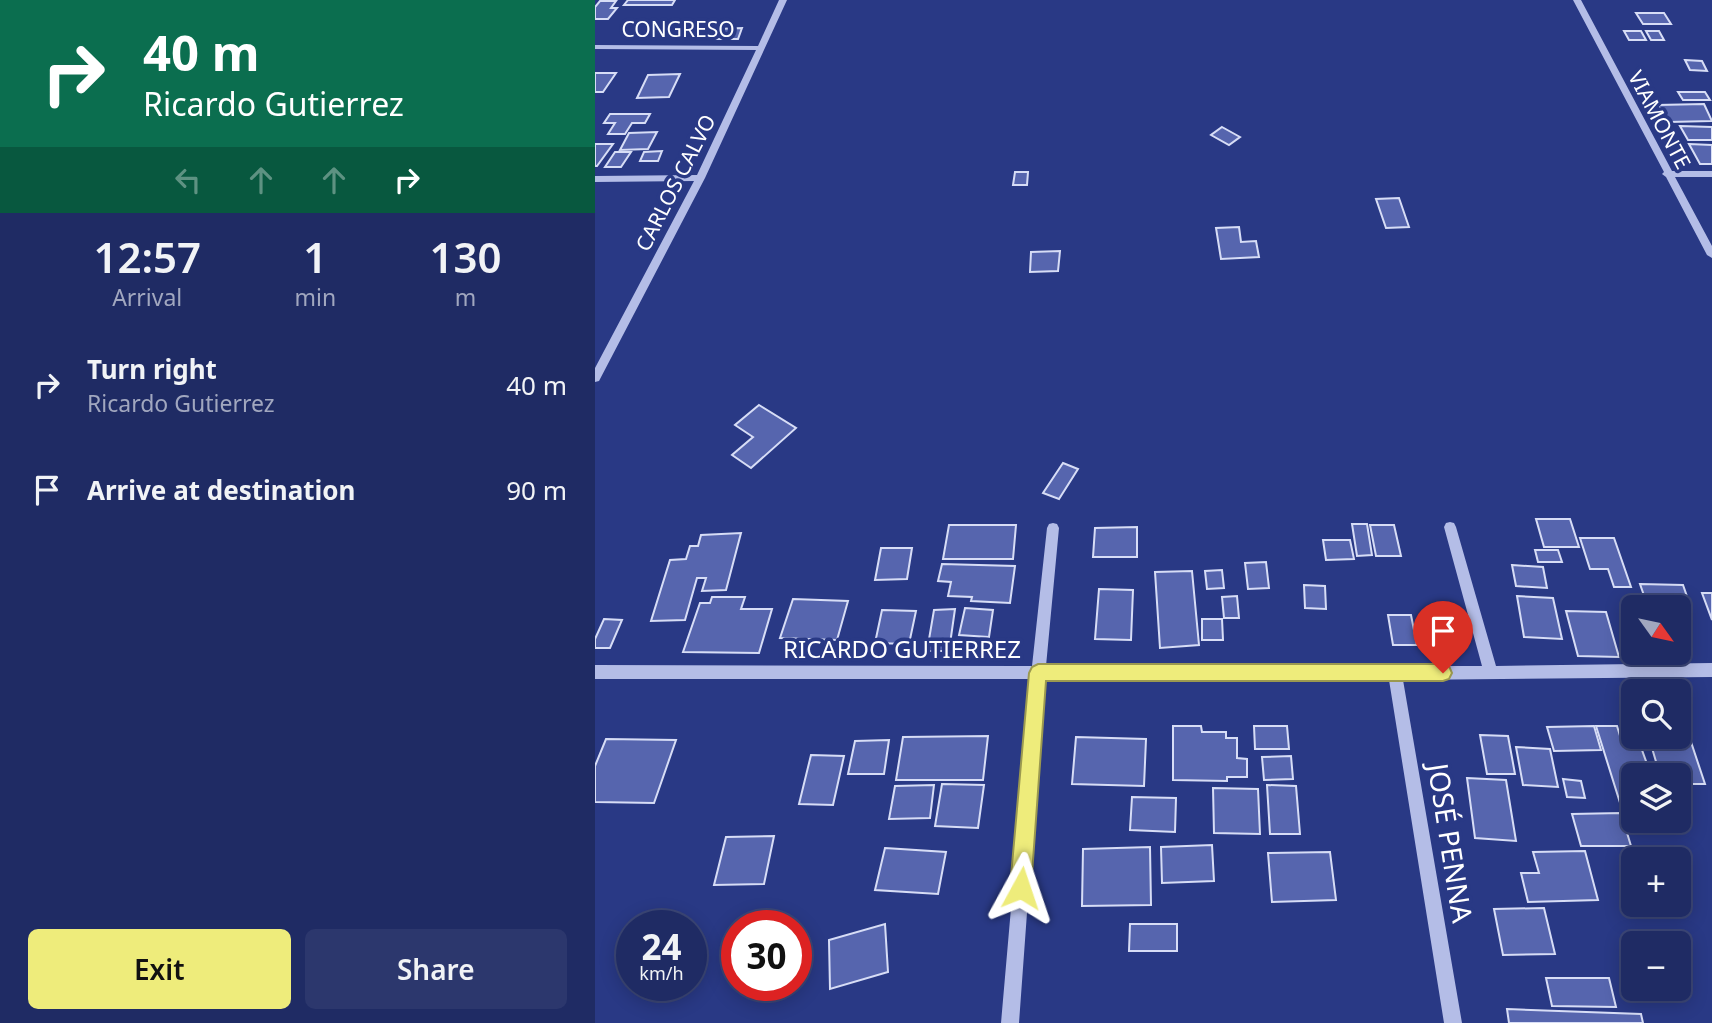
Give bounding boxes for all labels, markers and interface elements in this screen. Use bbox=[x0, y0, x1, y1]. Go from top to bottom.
street label: CONGRESO bbox=[621, 15, 735, 43]
text: 40 m bbox=[143, 19, 260, 85]
icon: right bbox=[28, 28, 119, 119]
street label: VIAMONTE bbox=[1622, 65, 1698, 174]
text: Ricardo Gutierrez bbox=[143, 82, 404, 125]
street label: CARLOS CALVO bbox=[629, 109, 722, 256]
icon: left bbox=[169, 161, 207, 199]
icon: ahead bbox=[242, 161, 280, 199]
icon: ahead bbox=[315, 161, 353, 199]
icon: right bbox=[388, 161, 426, 199]
text: 12:57 bbox=[93, 228, 201, 285]
text: 1 bbox=[303, 228, 327, 285]
text: 130 bbox=[430, 228, 502, 285]
text: Arrival bbox=[112, 281, 182, 313]
text: min bbox=[294, 281, 336, 313]
text: m bbox=[455, 281, 476, 313]
text: Turn right bbox=[87, 351, 217, 387]
icon: right bbox=[28, 366, 66, 404]
text: 40 m bbox=[506, 367, 567, 403]
text: Ricardo Gutierrez bbox=[87, 387, 275, 419]
icon: arrive bbox=[28, 471, 66, 509]
text: Arrive at destination bbox=[87, 472, 356, 508]
text: 90 m bbox=[506, 472, 567, 508]
north arrow bbox=[1621, 595, 1691, 665]
map controls bbox=[1621, 595, 1691, 1001]
pin bbox=[1413, 601, 1473, 673]
icon: arrive bbox=[1424, 612, 1462, 650]
street label: RICARDO GUTIERREZ bbox=[783, 632, 1021, 665]
button: search bbox=[1621, 679, 1691, 749]
street label: JOSÉ PENNA bbox=[1419, 758, 1482, 925]
button: layers bbox=[1621, 763, 1691, 833]
button: + bbox=[1621, 847, 1691, 917]
position arrow bbox=[984, 851, 1058, 925]
speed limit sign: 30 bbox=[721, 910, 812, 1001]
text: 24 bbox=[641, 923, 682, 970]
button: Exit bbox=[28, 929, 291, 1009]
button: Share bbox=[305, 929, 567, 1009]
button: − bbox=[1621, 931, 1691, 1001]
text: km/h bbox=[639, 961, 684, 985]

